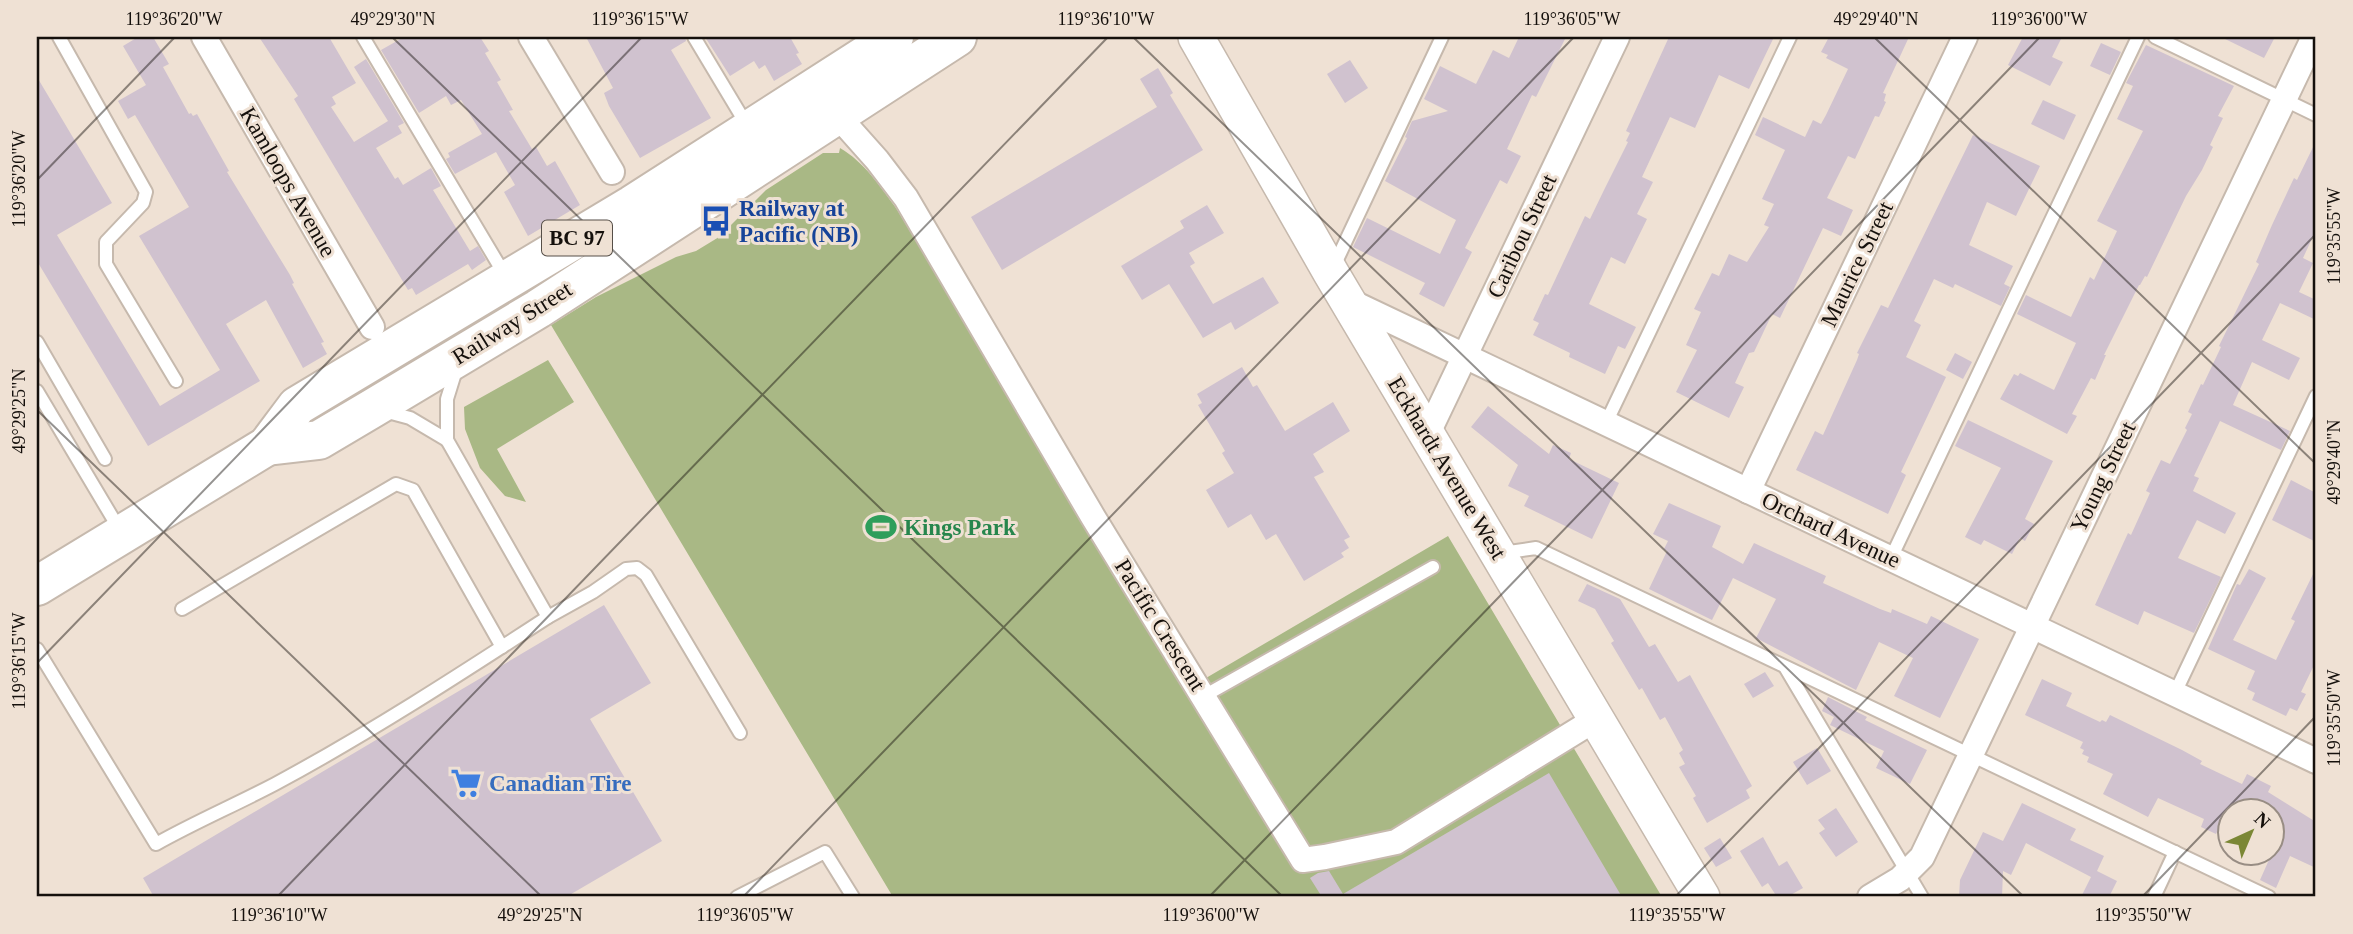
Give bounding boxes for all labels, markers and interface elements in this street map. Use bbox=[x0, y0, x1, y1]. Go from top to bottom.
text: 119°36'20"W bbox=[125, 9, 223, 29]
text: 49°29'30"N bbox=[351, 9, 435, 29]
text: 119°36'15"W bbox=[591, 9, 689, 29]
text: 119°36'10"W bbox=[1057, 9, 1155, 29]
text: 119°36'05"W bbox=[1523, 9, 1621, 29]
text: 49°29'40"N bbox=[1834, 9, 1918, 29]
text: 119°36'00"W bbox=[1990, 9, 2088, 29]
street label: Kamloops Avenue bbox=[235, 103, 341, 261]
text: 119°36'20"W bbox=[9, 130, 29, 228]
street label: Caribou Street bbox=[1482, 170, 1562, 302]
text: 119°35'55"W bbox=[2324, 187, 2344, 285]
place label: Railway at Pacific (NB) bbox=[739, 196, 858, 247]
street label: Maurice Street bbox=[1816, 197, 1898, 331]
bus stop icon: Railway at Pacific (NB) bbox=[699, 204, 733, 238]
road number: BC 97 bbox=[542, 220, 612, 256]
street label: Railway Street bbox=[448, 276, 577, 370]
text: 49°29'25"N bbox=[9, 369, 29, 453]
street label: Eckhardt Avenue West bbox=[1383, 372, 1512, 564]
street label: Young Street bbox=[2066, 417, 2141, 536]
text: 49°29'40"N bbox=[2324, 420, 2344, 504]
street label: Orchard Avenue bbox=[1758, 487, 1904, 573]
sports icon: Kings Park bbox=[864, 510, 898, 544]
place label: Kings Park bbox=[904, 515, 1016, 540]
street label: Pacific Crescent bbox=[1110, 555, 1211, 696]
text: 119°36'15"W bbox=[9, 612, 29, 710]
text: 119°35'50"W bbox=[2324, 669, 2344, 767]
supermarket icon: Canadian Tire bbox=[449, 766, 483, 800]
place label: Canadian Tire bbox=[489, 771, 632, 796]
north arrow bbox=[2216, 797, 2286, 867]
text: N bbox=[2250, 808, 2275, 833]
text: 119°36'10"W bbox=[230, 905, 328, 925]
text: 49°29'25"N bbox=[498, 905, 582, 925]
text: 119°36'05"W bbox=[696, 905, 794, 925]
text: 119°36'00"W bbox=[1162, 905, 1260, 925]
text: 119°35'55"W bbox=[1628, 905, 1726, 925]
text: 119°35'50"W bbox=[2094, 905, 2192, 925]

